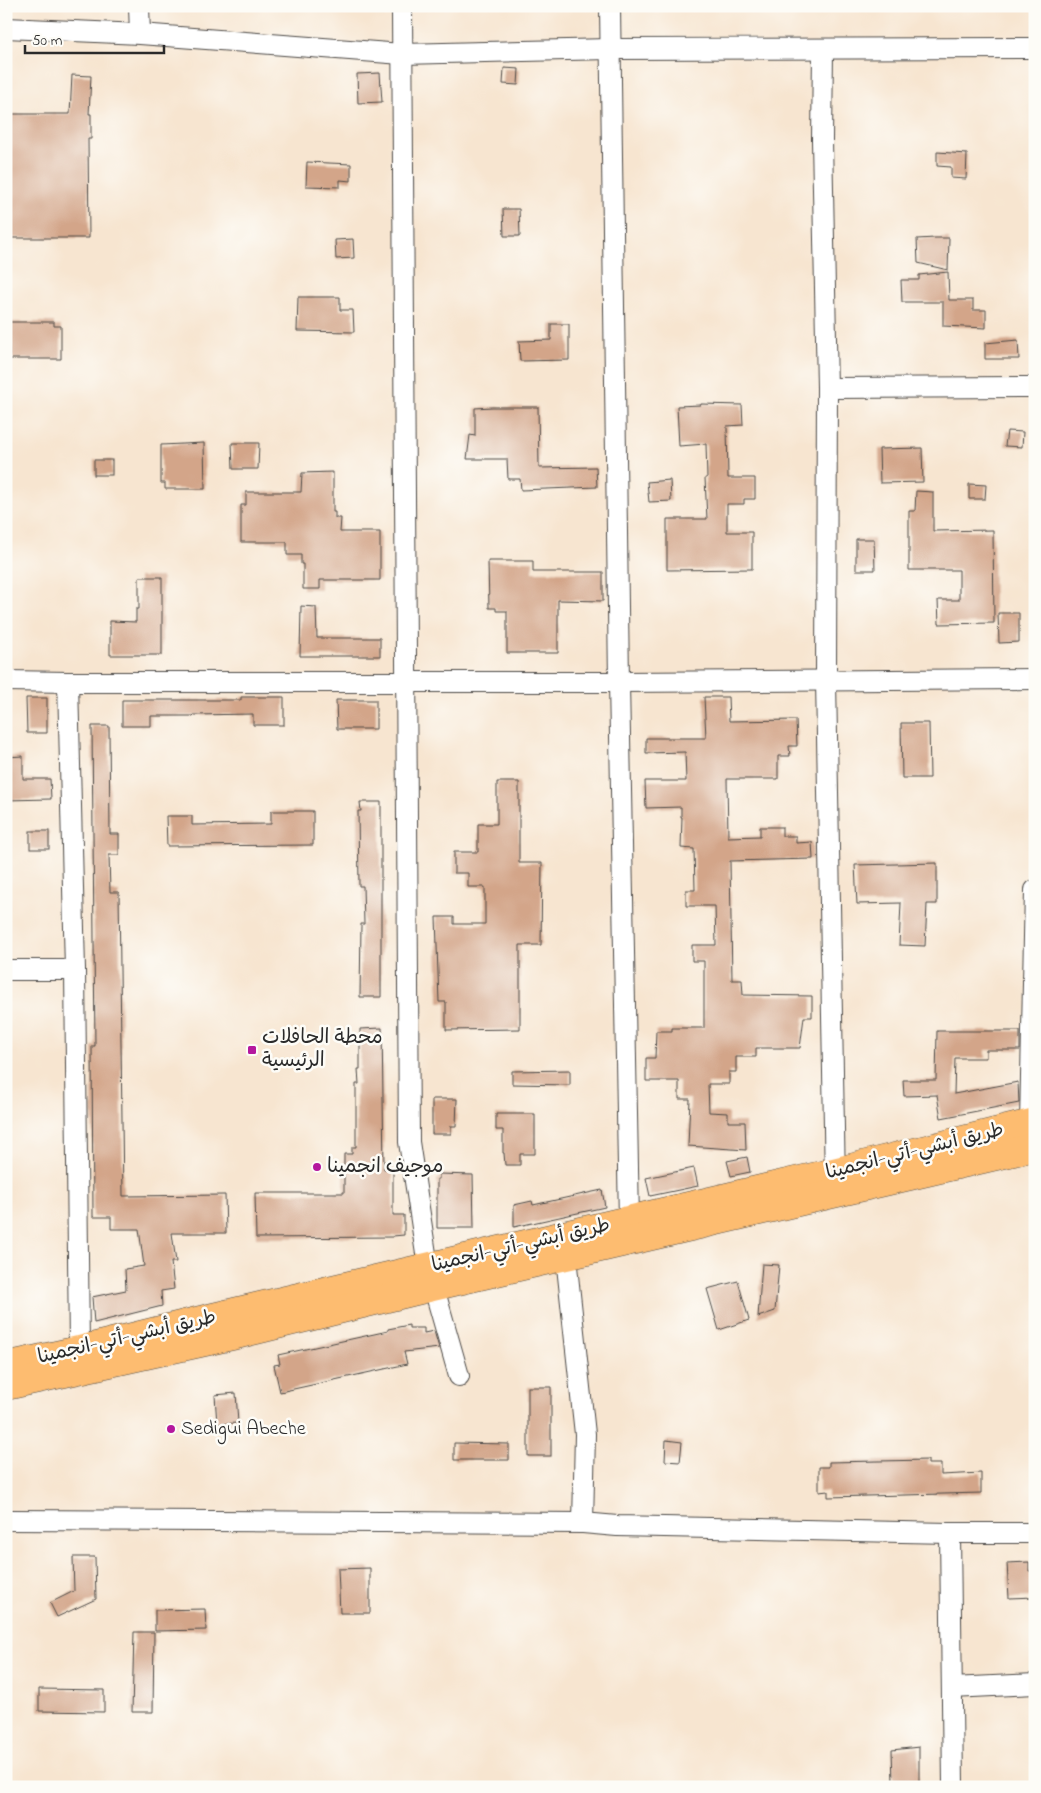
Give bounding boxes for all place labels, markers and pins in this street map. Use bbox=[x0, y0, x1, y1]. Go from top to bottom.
place label: محطة الحافلات الرئيسية bbox=[262, 1024, 383, 1076]
marker: محطة الحافلات الرئيسية bbox=[246, 1044, 258, 1056]
place label: موجيف انجمينا bbox=[327, 1153, 443, 1182]
marker: موجيف انجمينا bbox=[311, 1161, 323, 1173]
place label: Sedigui Abeche bbox=[181, 1415, 306, 1445]
marker: Sedigui Abeche bbox=[165, 1423, 177, 1435]

